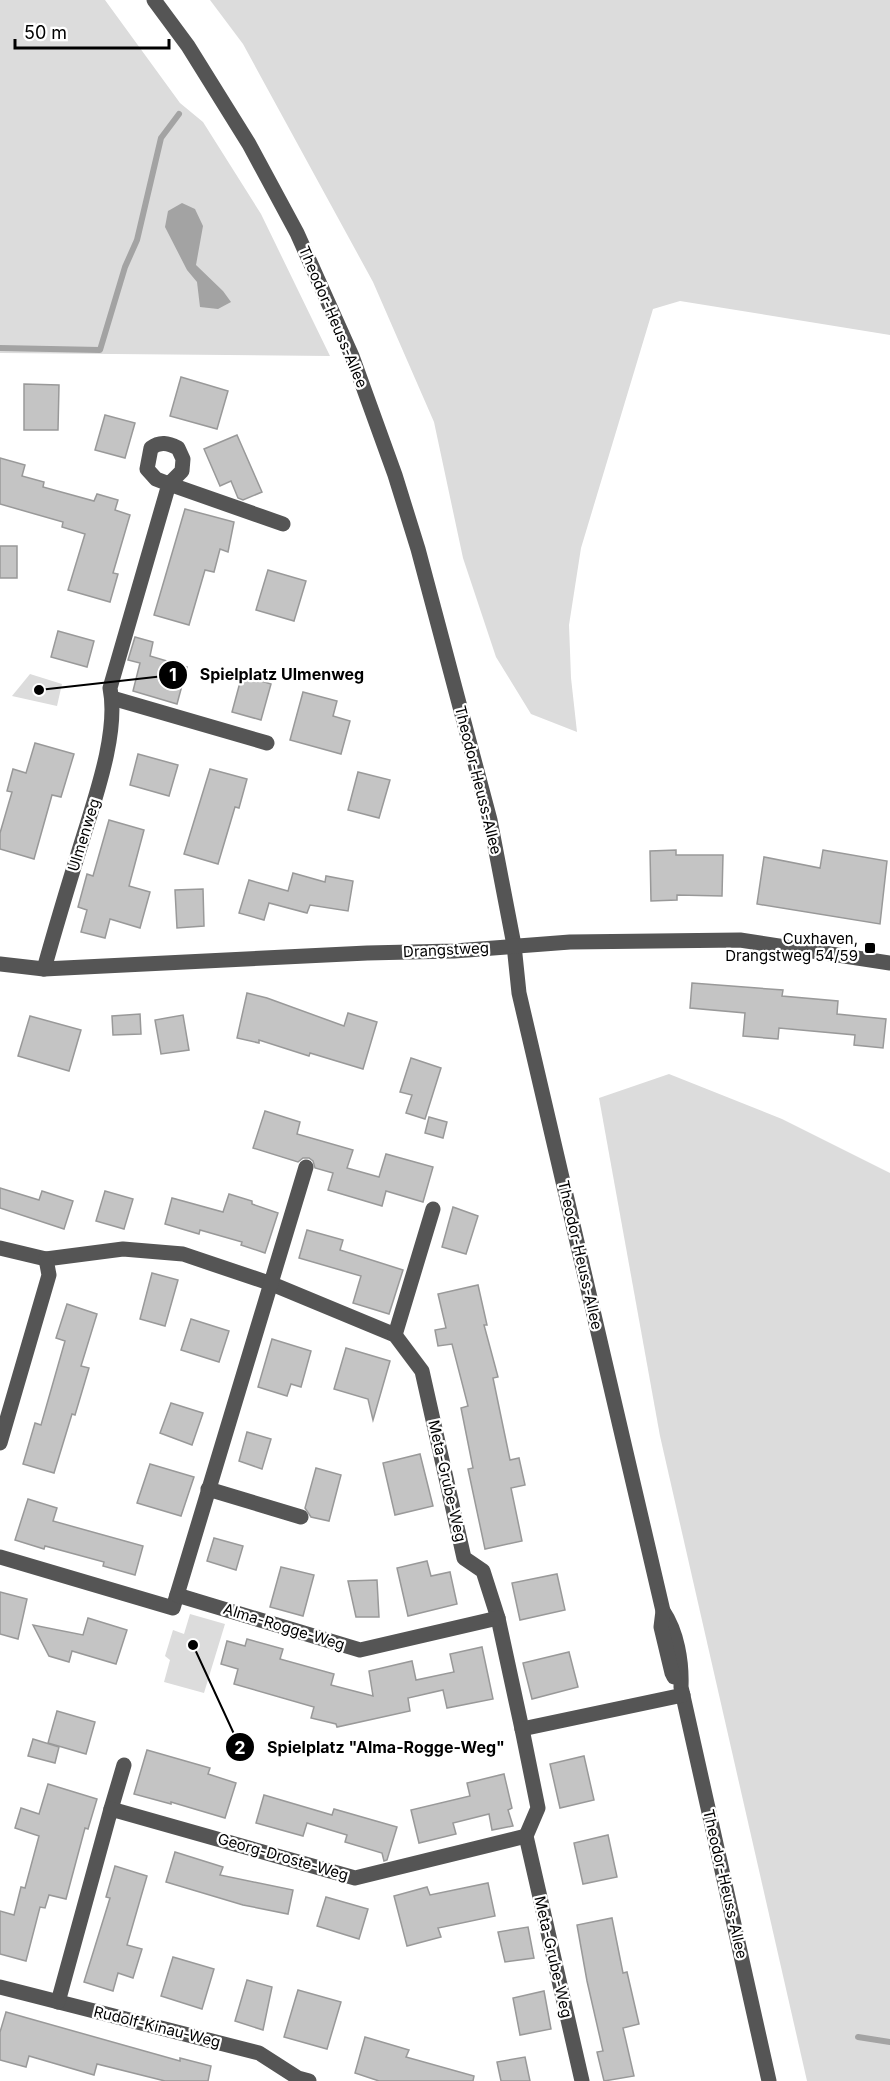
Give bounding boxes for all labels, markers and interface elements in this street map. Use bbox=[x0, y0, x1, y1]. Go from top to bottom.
scale bar bbox=[15, 12, 170, 50]
text: 50 m bbox=[24, 22, 67, 43]
street label: Theodor-Heuss-Allee bbox=[295, 243, 372, 391]
callout: Spielplatz Ulmenweg bbox=[158, 658, 376, 692]
text: 1 bbox=[169, 664, 177, 685]
text: Spielplatz Ulmenweg bbox=[200, 664, 364, 684]
street label: Theodor-Heuss-Allee bbox=[451, 704, 506, 856]
street label: Ulmenweg bbox=[63, 796, 104, 874]
place label: Cuxhaven, Drangstweg 54/59 bbox=[725, 929, 858, 965]
street label: Drangstweg bbox=[403, 938, 489, 961]
marker: Cuxhaven, Drangstweg 54/59 bbox=[863, 941, 877, 955]
street label: Theodor-Heuss-Allee bbox=[554, 1178, 607, 1331]
street label: Meta-Grube-Weg bbox=[424, 1418, 471, 1544]
street label: Alma-Rogge-Weg bbox=[221, 1599, 347, 1654]
callout: Spielplatz "Alma-Rogge-Weg" bbox=[225, 1730, 517, 1764]
text: 2 bbox=[234, 1737, 246, 1758]
text: Spielplatz "Alma-Rogge-Weg" bbox=[267, 1737, 505, 1757]
street label: Theodor-Heuss-Allee bbox=[699, 1807, 752, 1960]
street label: Georg-Droste-Weg bbox=[216, 1829, 351, 1884]
street label: Meta-Grube-Weg bbox=[530, 1894, 577, 2020]
street label: Rudolf-Kinau-Weg bbox=[92, 2002, 222, 2051]

